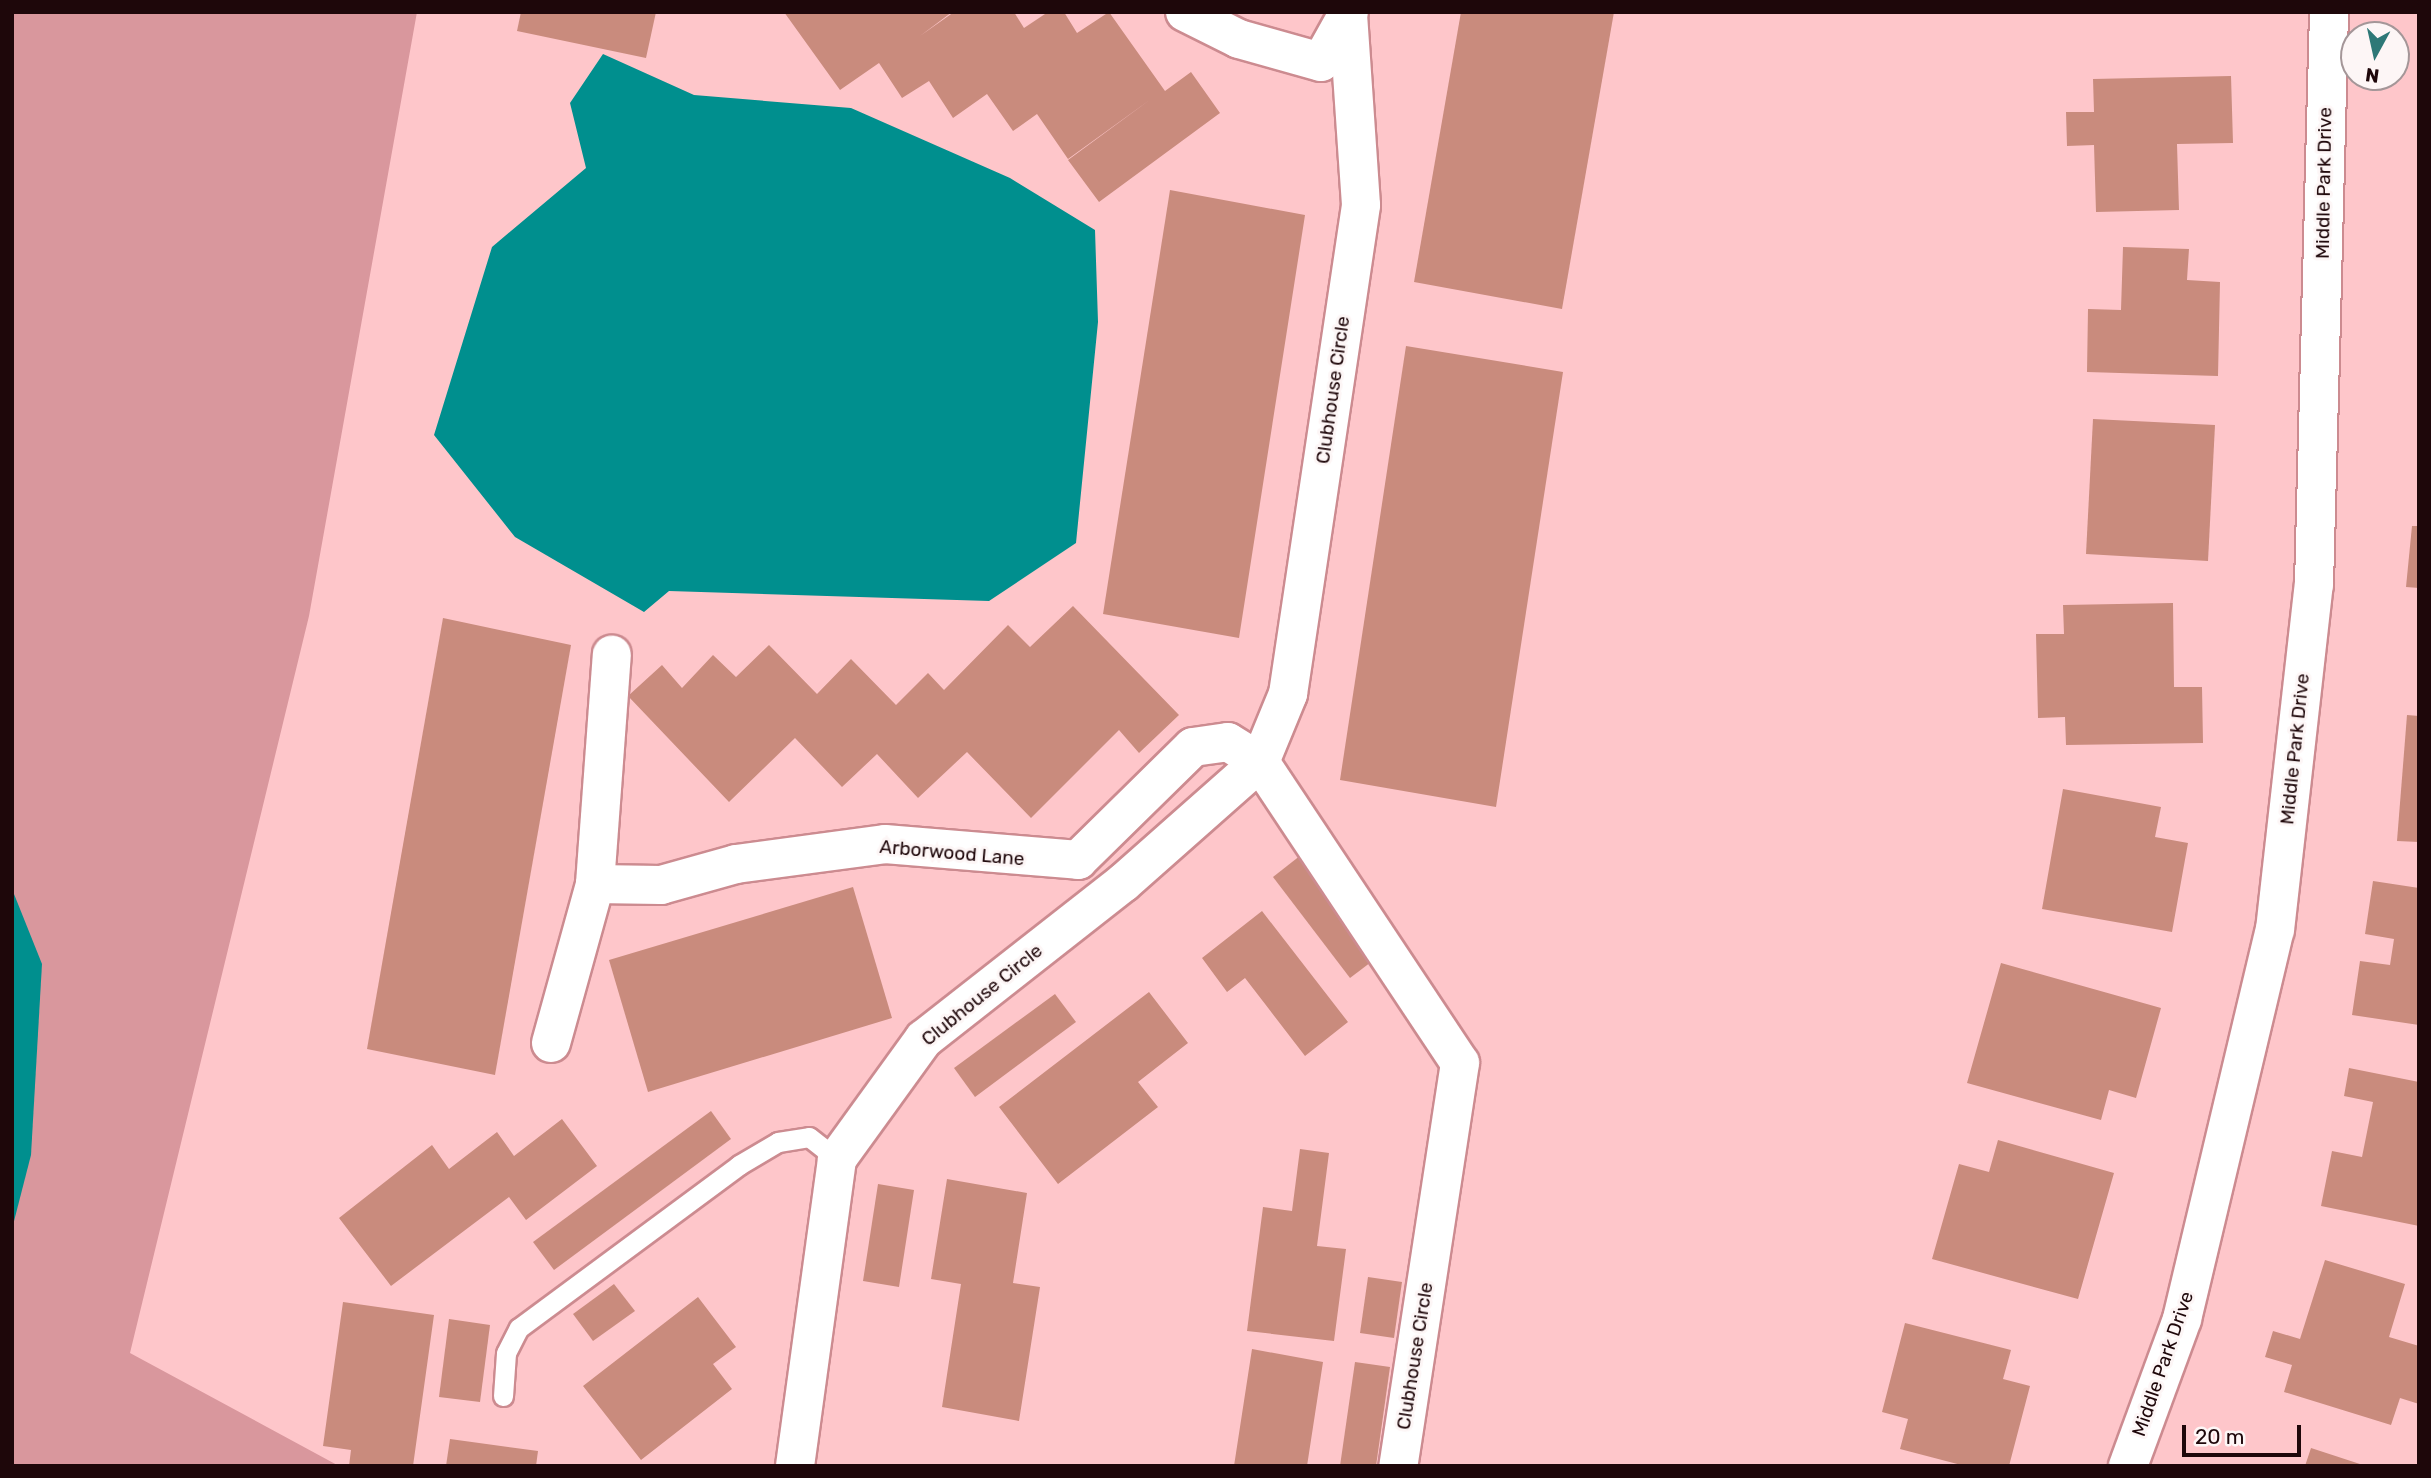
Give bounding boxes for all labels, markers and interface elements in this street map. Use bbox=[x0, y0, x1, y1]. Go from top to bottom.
north arrow bbox=[2340, 21, 2410, 91]
text: N bbox=[2364, 63, 2381, 88]
street label: Middle Park Drive bbox=[2311, 107, 2337, 259]
street label: Clubhouse Circle bbox=[1311, 315, 1355, 465]
street label: Middle Park Drive bbox=[2276, 672, 2314, 826]
street label: Arborwood Lane bbox=[879, 835, 1025, 871]
street label: Clubhouse Circle bbox=[917, 939, 1047, 1051]
street label: Clubhouse Circle bbox=[1392, 1281, 1438, 1431]
street label: Middle Park Drive bbox=[2127, 1288, 2199, 1440]
scale bar bbox=[2186, 1412, 2305, 1456]
text: 20 m bbox=[2195, 1424, 2244, 1449]

